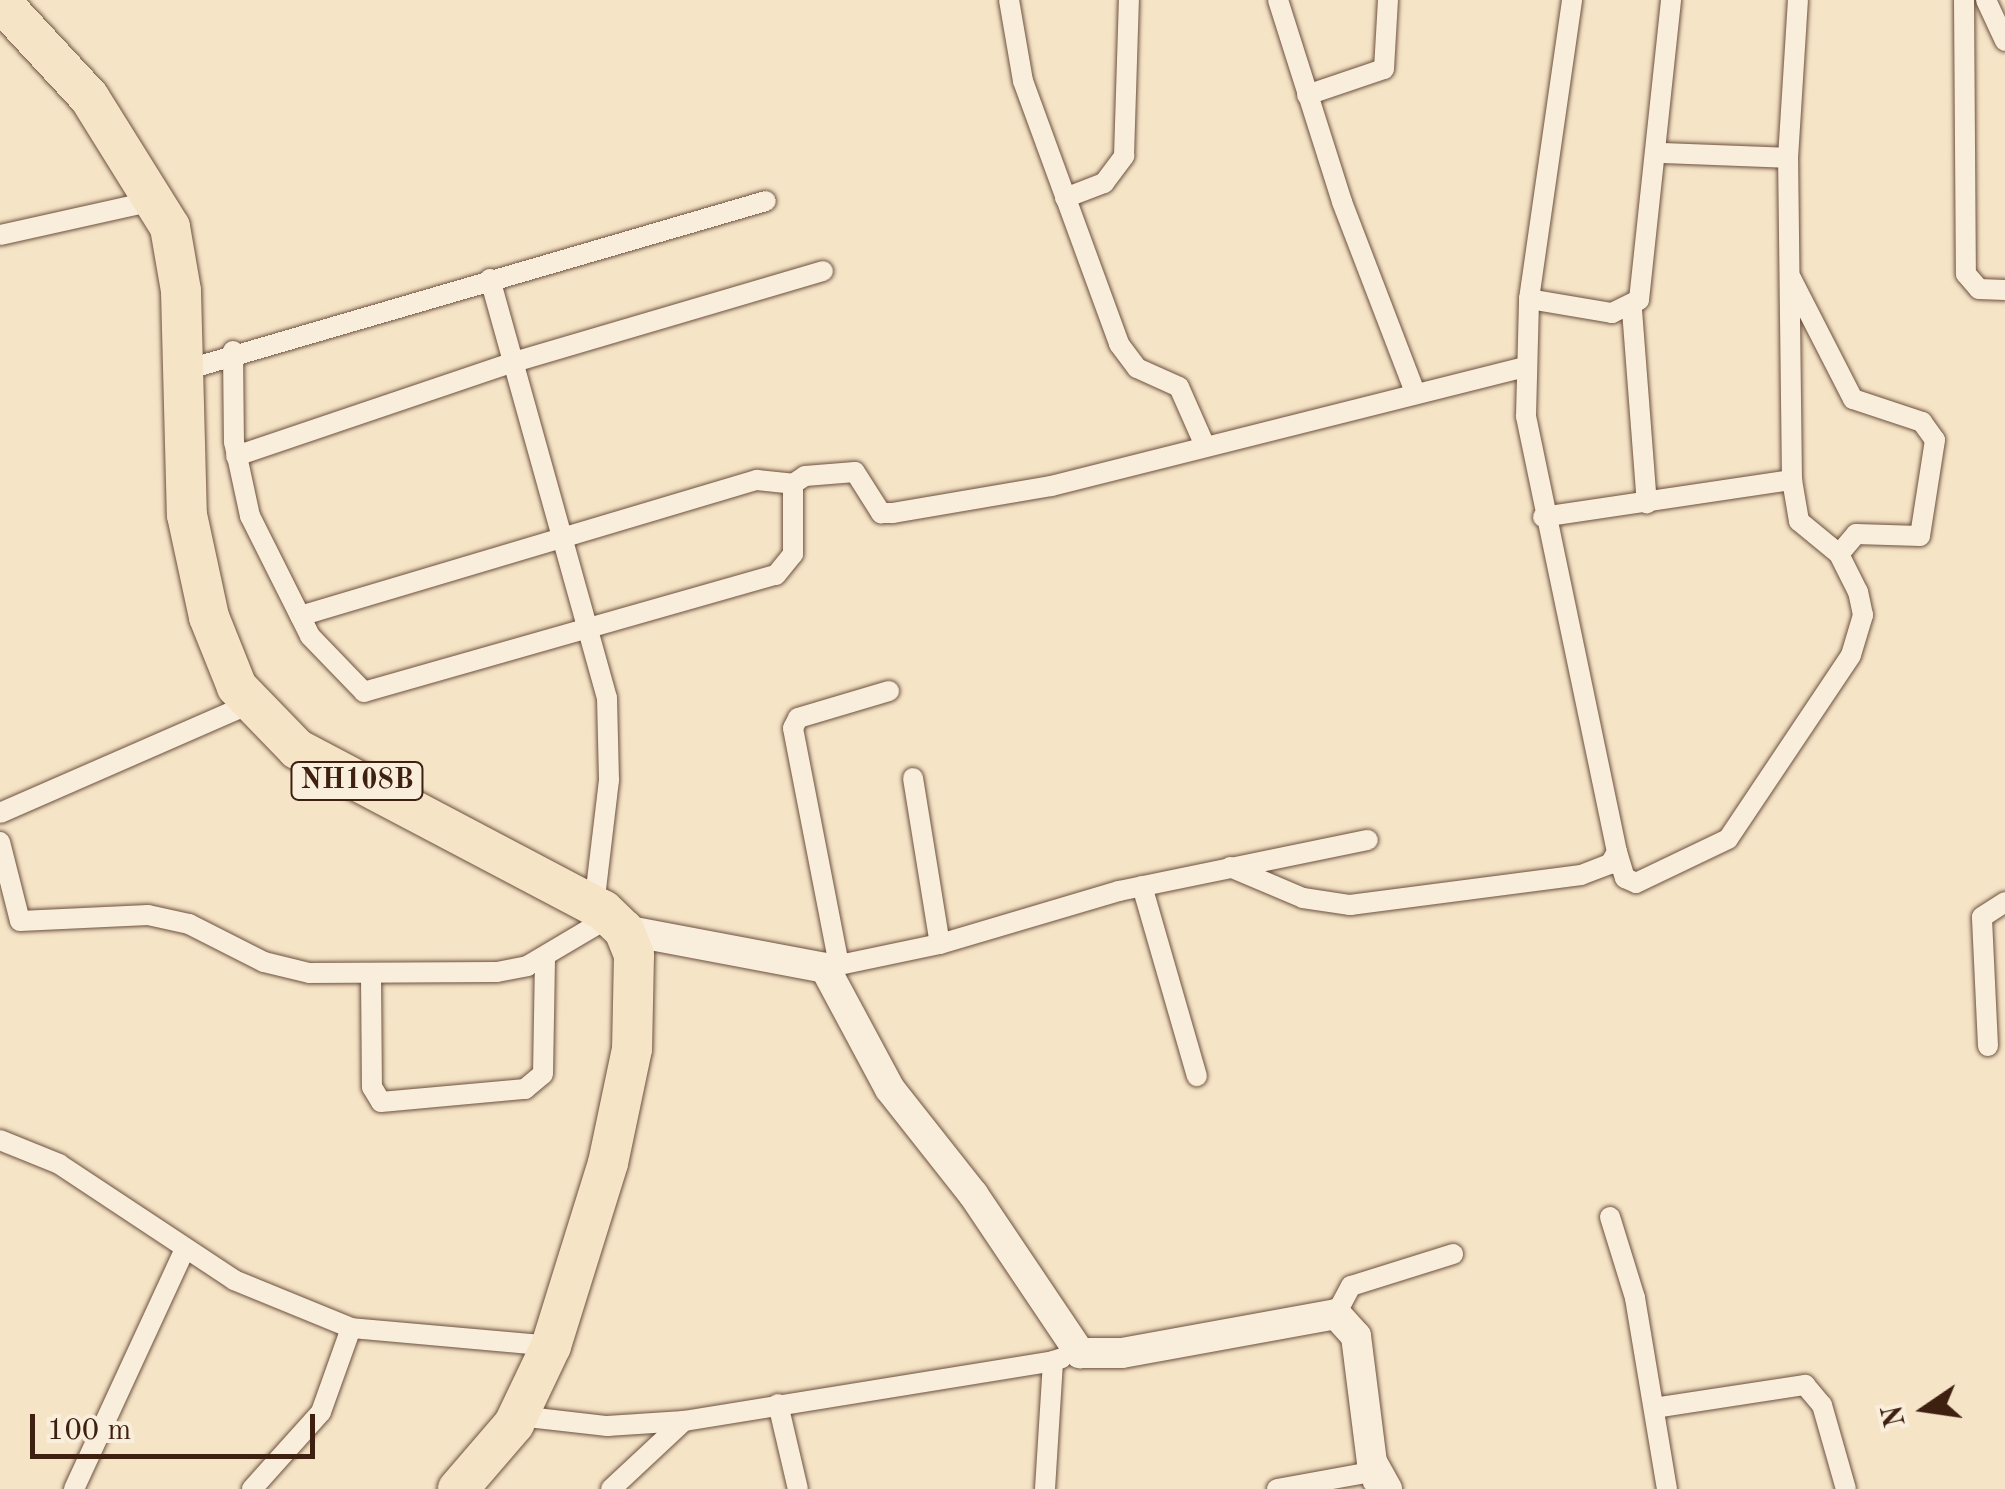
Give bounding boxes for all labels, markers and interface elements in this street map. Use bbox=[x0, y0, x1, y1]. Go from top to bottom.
road number: NH108B bbox=[290, 758, 424, 804]
north arrow bbox=[1875, 1359, 1975, 1459]
scale bar bbox=[35, 1394, 320, 1456]
text: N bbox=[1880, 1402, 1912, 1429]
text: 100 m bbox=[47, 1416, 131, 1446]

